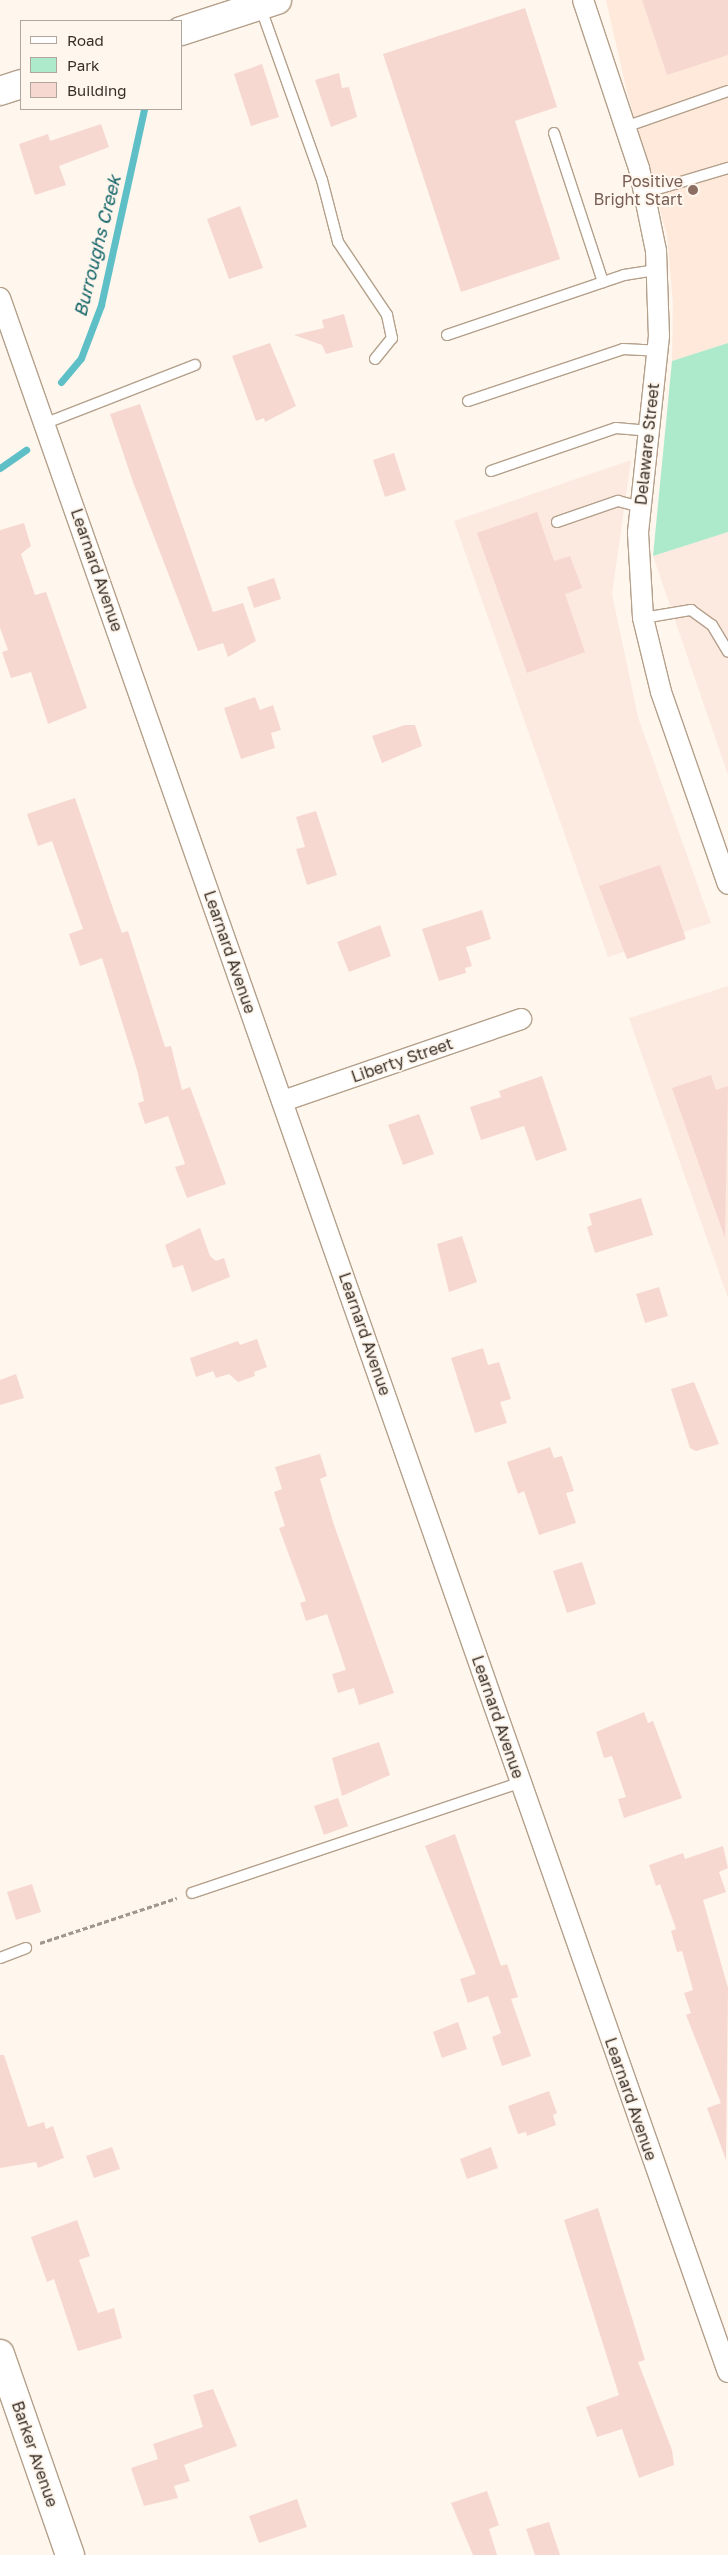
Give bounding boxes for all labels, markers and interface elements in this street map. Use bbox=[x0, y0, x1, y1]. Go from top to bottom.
legend bbox=[20, 20, 182, 110]
text: Road bbox=[67, 31, 104, 49]
text: Park bbox=[67, 56, 99, 74]
text: Building bbox=[67, 81, 127, 99]
place label: Positive Bright Start bbox=[594, 171, 683, 209]
water label: Burroughs Creek bbox=[69, 173, 125, 319]
marker: Positive Bright Start bbox=[687, 184, 699, 196]
street label: Delaware Street bbox=[631, 382, 663, 506]
street label: Learnard Avenue bbox=[67, 506, 127, 634]
street label: Learnard Avenue bbox=[200, 888, 260, 1016]
street label: Liberty Street bbox=[349, 1034, 455, 1086]
street label: Learnard Avenue bbox=[335, 1270, 395, 1398]
street label: Learnard Avenue bbox=[468, 1653, 528, 1781]
street label: Learnard Avenue bbox=[601, 2035, 661, 2163]
street label: Barker Avenue bbox=[8, 2399, 62, 2509]

